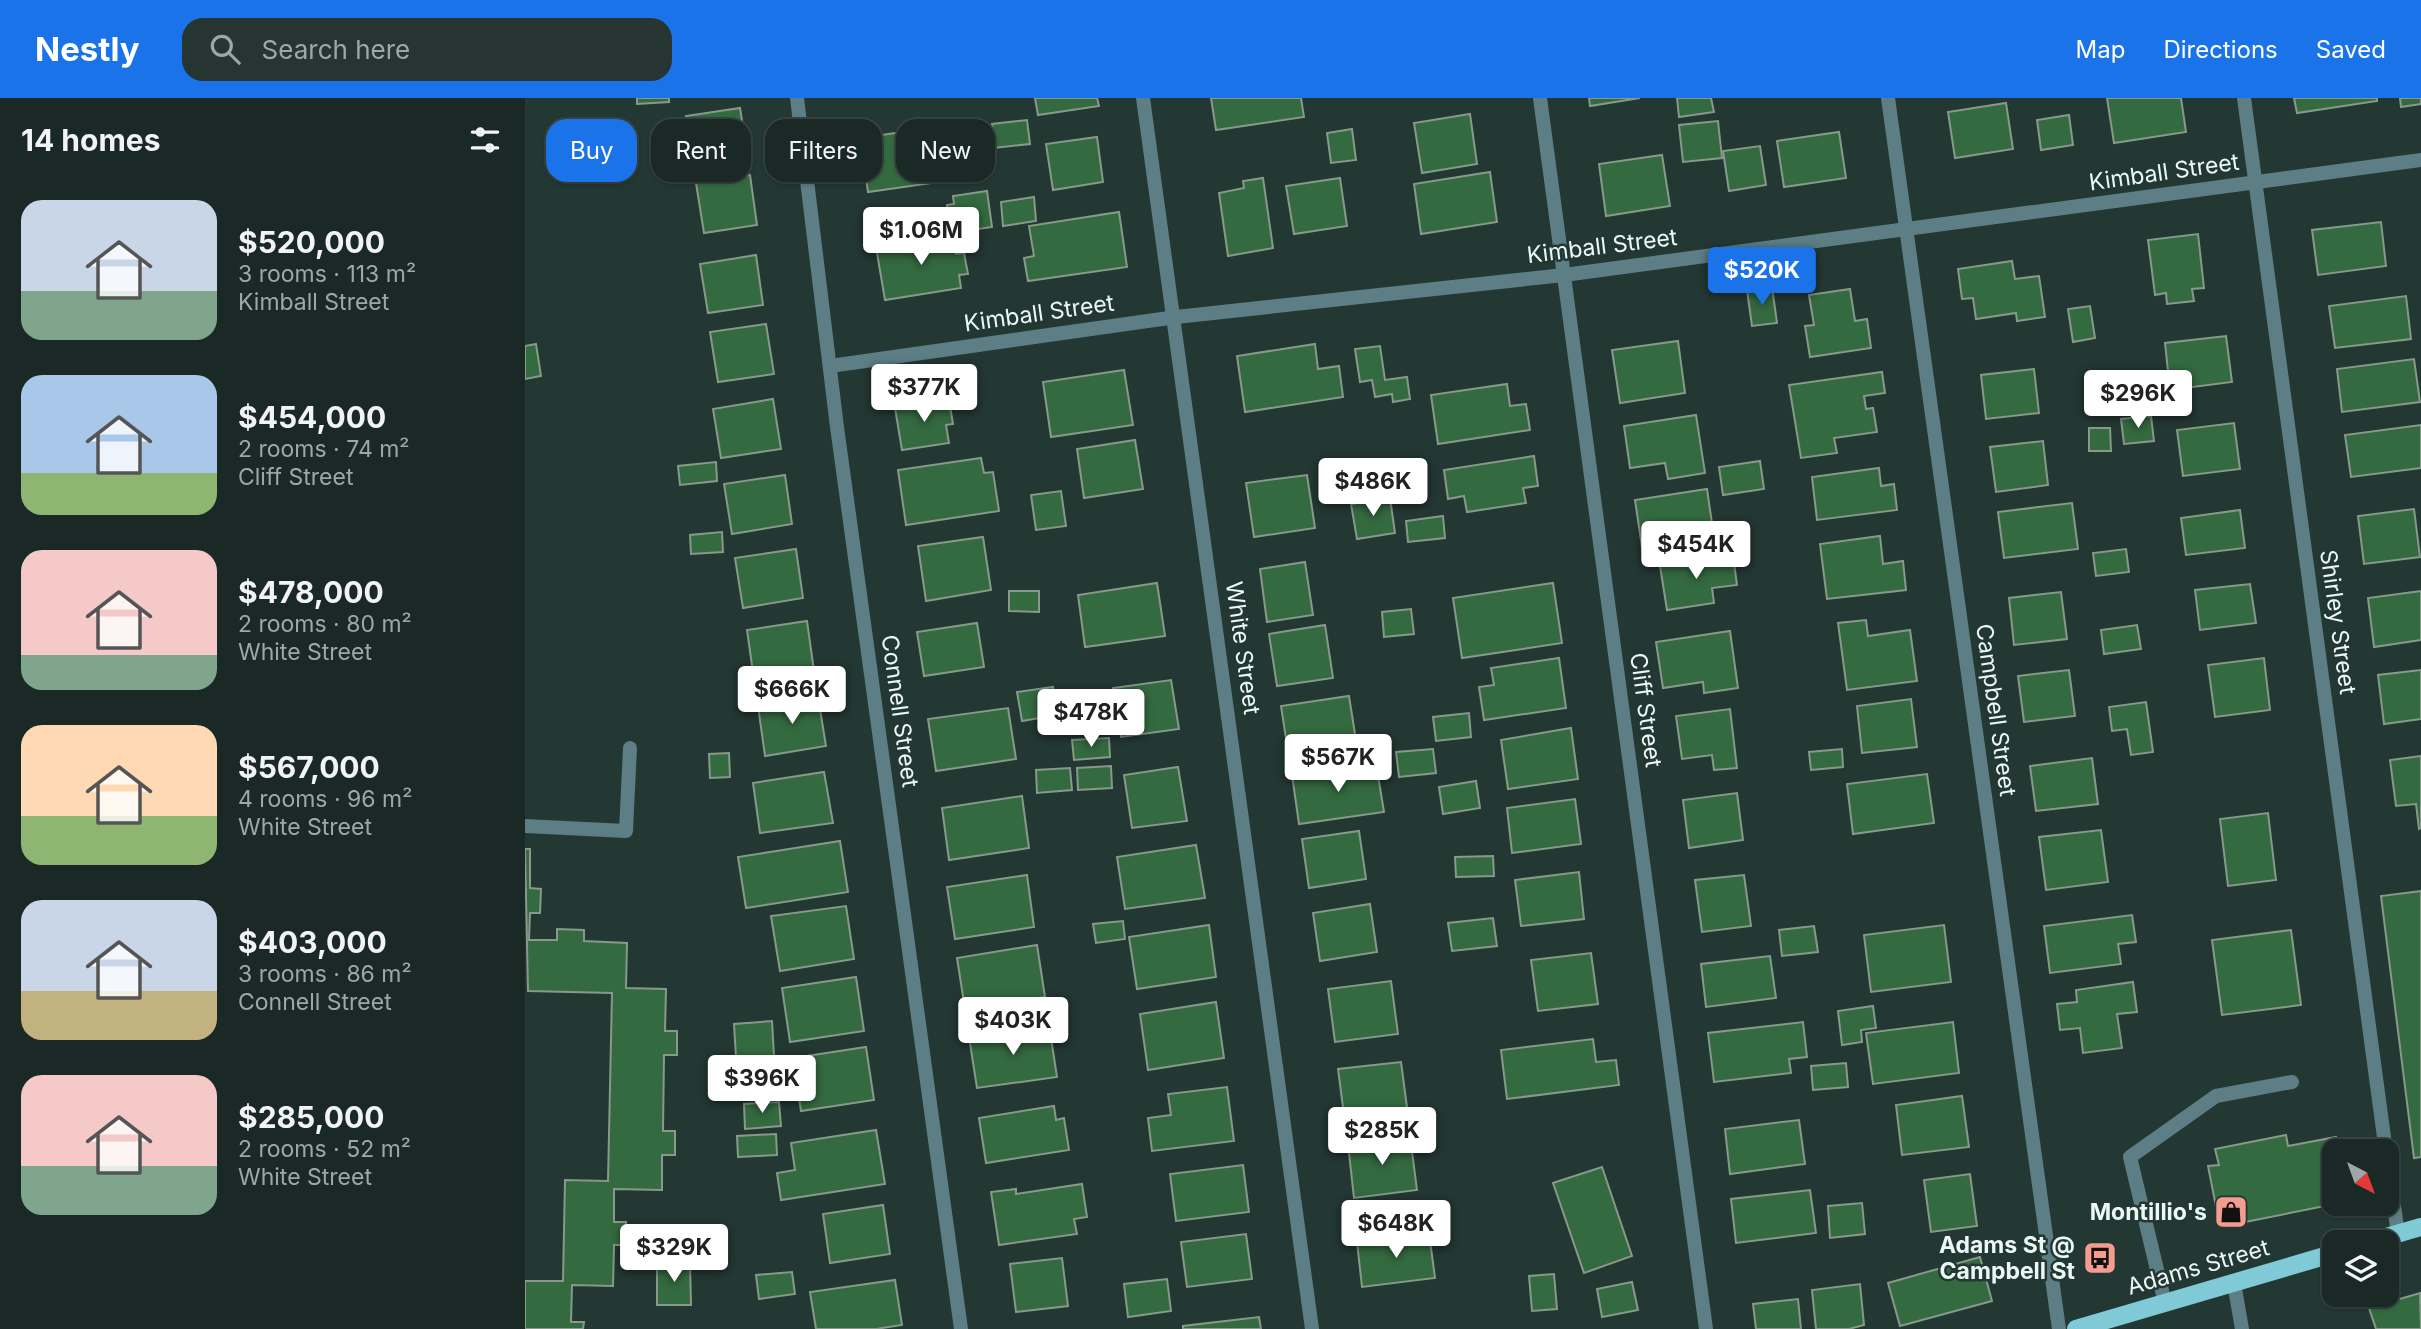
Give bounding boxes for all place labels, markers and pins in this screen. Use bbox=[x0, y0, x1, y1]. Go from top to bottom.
pin: $1.06M bbox=[864, 208, 978, 267]
pin: $520K bbox=[1713, 248, 1811, 307]
pin: $377K bbox=[875, 364, 973, 424]
pin: $296K bbox=[2089, 370, 2187, 430]
pin: $486K bbox=[1324, 458, 1422, 518]
pin: $454K bbox=[1647, 522, 1745, 581]
pin: $666K bbox=[743, 666, 841, 726]
pin: $478K bbox=[1042, 690, 1140, 749]
pin: $567K bbox=[1289, 734, 1387, 794]
pin: $403K bbox=[964, 998, 1062, 1057]
pin: $396K bbox=[713, 1056, 811, 1115]
pin: $285K bbox=[1333, 1108, 1431, 1167]
shop icon: Montillio's bbox=[2212, 1193, 2250, 1231]
place label: Montillio's bbox=[2090, 1198, 2207, 1226]
pin: $648K bbox=[1347, 1200, 1445, 1260]
pin: $329K bbox=[625, 1224, 723, 1284]
place label: Adams St @ Campbell St bbox=[1939, 1231, 2076, 1285]
bus stop icon: Adams St @ Campbell St bbox=[2081, 1239, 2119, 1277]

